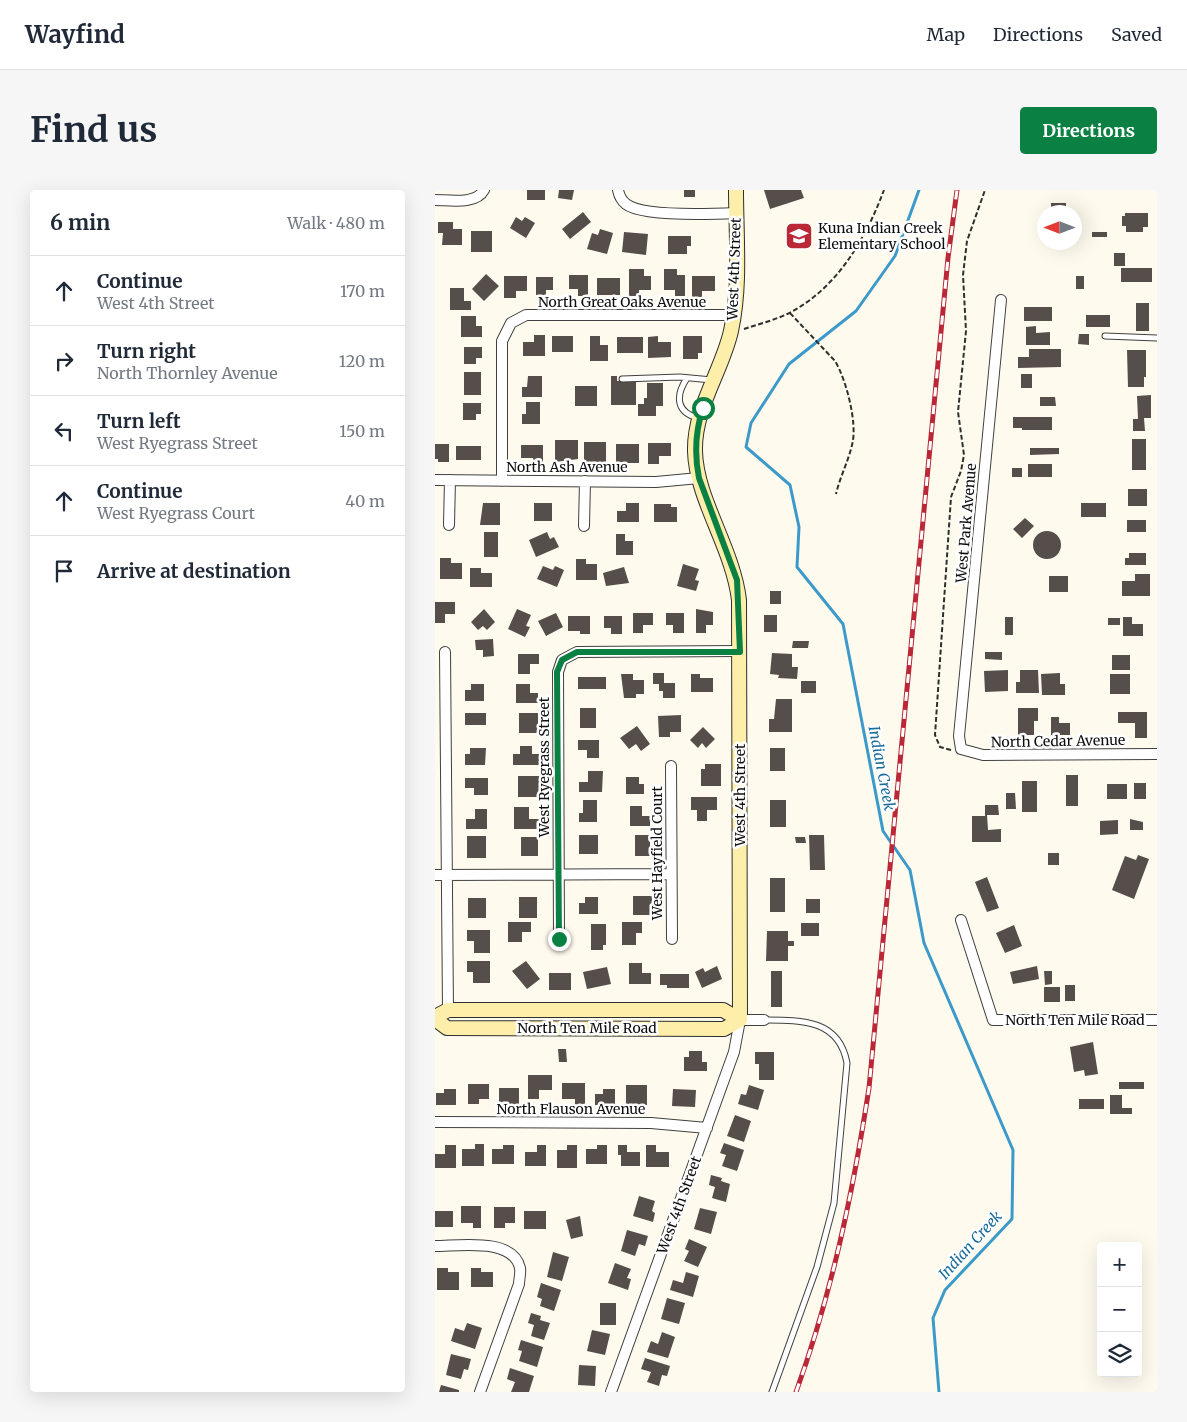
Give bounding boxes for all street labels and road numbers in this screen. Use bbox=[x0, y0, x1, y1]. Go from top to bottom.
street label: West 4th Street bbox=[723, 217, 745, 322]
street label: North Great Oaks Avenue bbox=[538, 293, 706, 311]
street label: North Ash Avenue bbox=[506, 458, 628, 476]
street label: West Park Avenue bbox=[952, 462, 980, 585]
street label: West Ryegrass Street bbox=[535, 696, 553, 838]
street label: North Cedar Avenue bbox=[991, 731, 1125, 751]
street label: West 4th Street bbox=[731, 743, 749, 847]
street label: West Hayfield Court bbox=[648, 786, 666, 921]
street label: North Ten Mile Road bbox=[1005, 1011, 1145, 1029]
street label: North Ten Mile Road bbox=[517, 1019, 657, 1037]
street label: North Flauson Avenue bbox=[497, 1100, 645, 1118]
street label: West 4th Street bbox=[653, 1153, 705, 1257]

